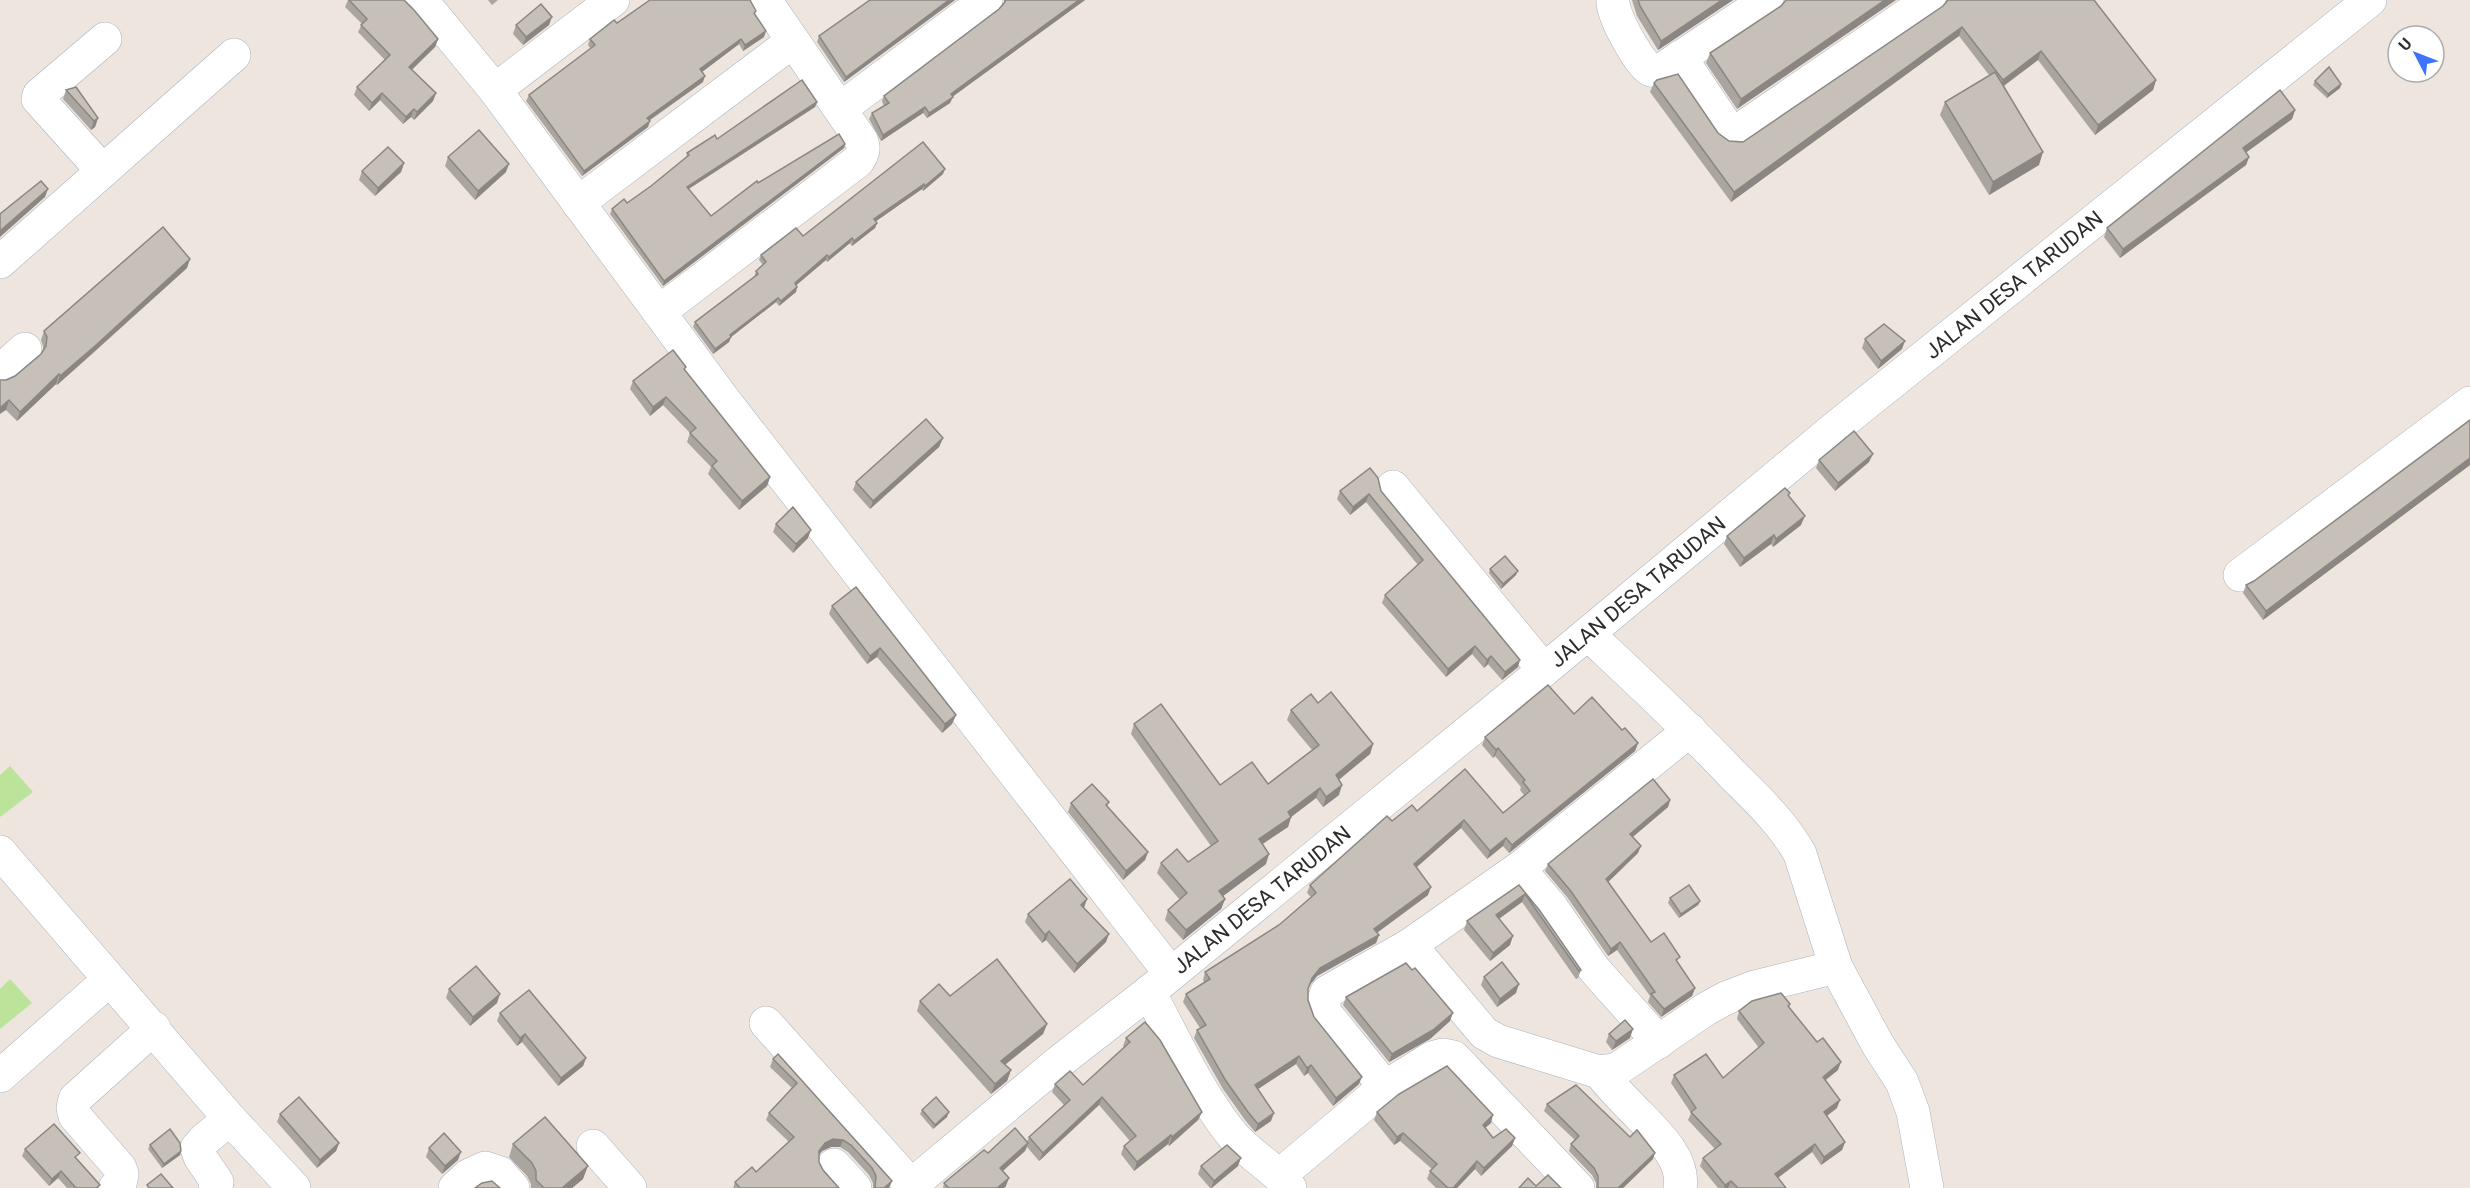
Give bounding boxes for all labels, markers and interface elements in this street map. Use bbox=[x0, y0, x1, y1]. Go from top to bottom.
north arrow bbox=[2386, 24, 2446, 84]
text: U bbox=[2395, 34, 2416, 55]
street label: JALAN DESA TARUDAN bbox=[1920, 206, 2108, 364]
street label: JALAN DESA TARUDAN bbox=[1545, 512, 1731, 672]
street label: JALAN DESA TARUDAN bbox=[1168, 821, 1356, 979]

